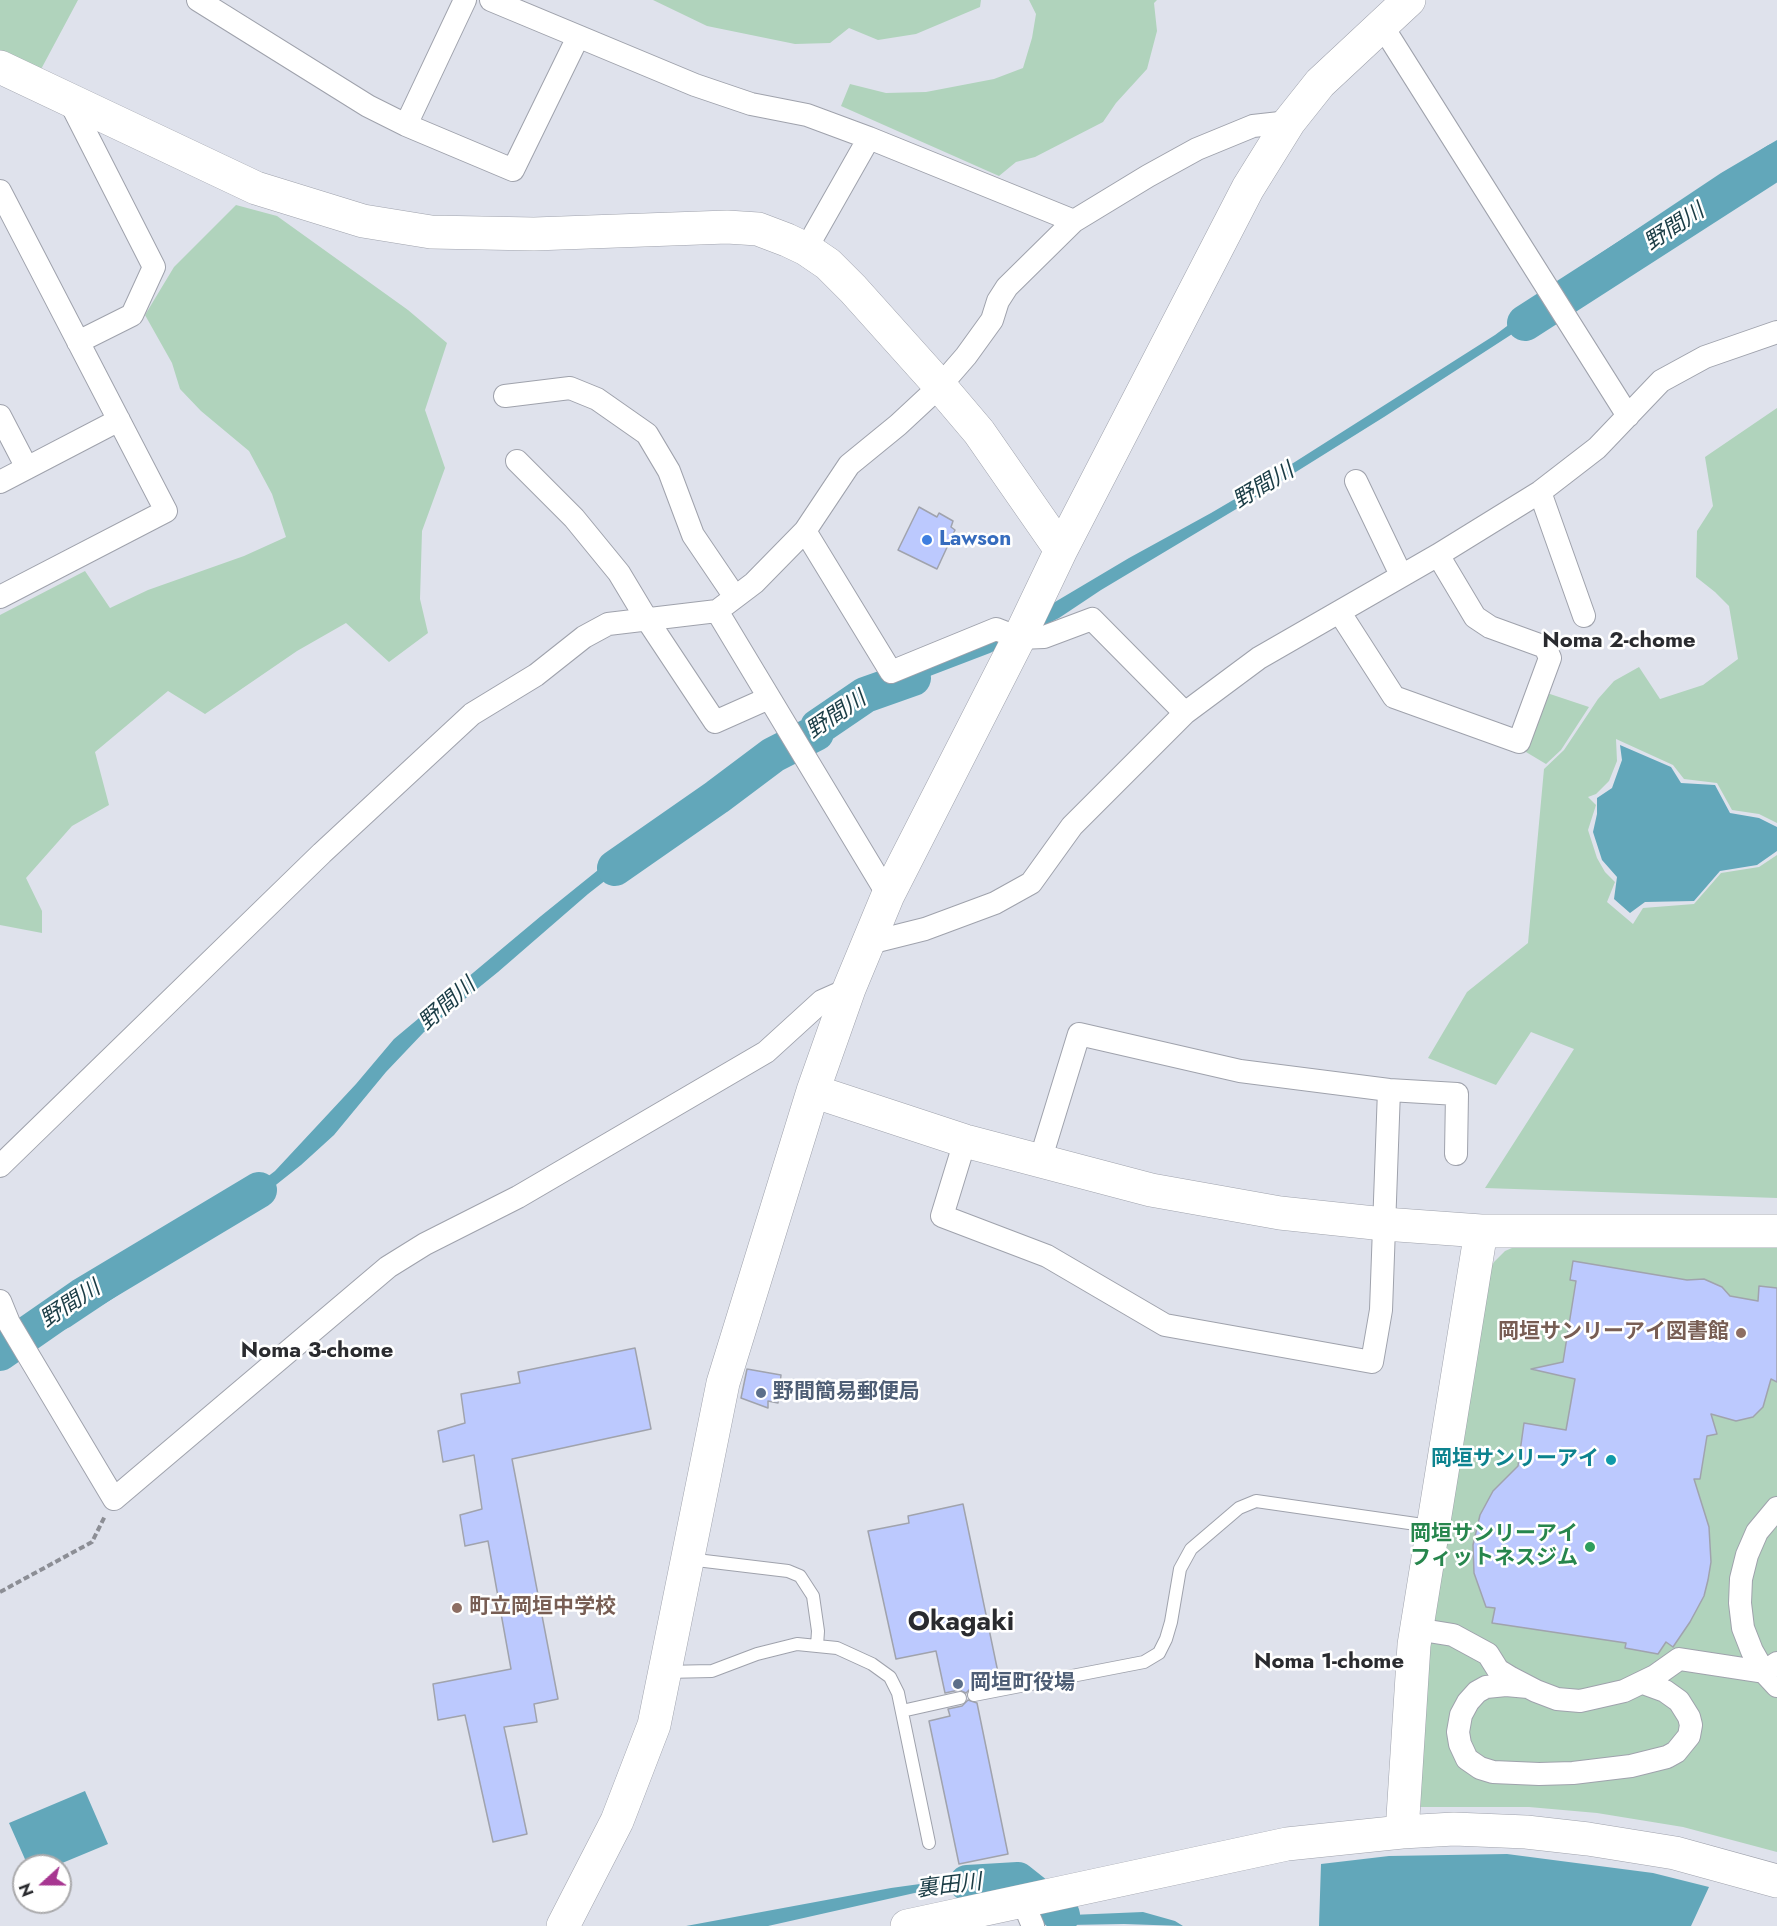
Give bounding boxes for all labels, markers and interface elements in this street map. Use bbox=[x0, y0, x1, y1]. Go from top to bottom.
water label: 野間川 bbox=[1640, 199, 1710, 257]
water label: 野間川 bbox=[1229, 459, 1299, 515]
place label: Lawson bbox=[939, 527, 1011, 553]
marker: Lawson bbox=[920, 533, 934, 547]
district label: Noma 2-chome bbox=[1542, 629, 1696, 655]
water label: 野間川 bbox=[802, 687, 872, 745]
water label: 野間川 bbox=[414, 973, 482, 1037]
water label: 野間川 bbox=[36, 1276, 106, 1334]
place label: 岡垣サンリーアイ図書館 bbox=[1498, 1320, 1729, 1346]
marker: 岡垣サンリーアイ図書館 bbox=[1734, 1326, 1748, 1340]
district label: Noma 3-chome bbox=[241, 1339, 393, 1365]
place label: 野間簡易郵便局 bbox=[773, 1380, 920, 1406]
marker: 野間簡易郵便局 bbox=[754, 1386, 768, 1400]
place label: 岡垣サンリーアイ bbox=[1431, 1447, 1599, 1473]
marker: 岡垣サンリーアイ bbox=[1604, 1453, 1618, 1467]
place label: 岡垣サンリーアイ フィットネスジム bbox=[1410, 1522, 1578, 1572]
marker: 岡垣サンリーアイ フィットネスジム bbox=[1583, 1540, 1597, 1554]
place label: 町立岡垣中学校 bbox=[469, 1595, 616, 1621]
marker: 町立岡垣中学校 bbox=[450, 1601, 464, 1615]
district label: Okagaki bbox=[908, 1607, 1014, 1639]
district label: Noma 1-chome bbox=[1254, 1650, 1404, 1676]
place label: 岡垣町役場 bbox=[970, 1671, 1075, 1697]
marker: 岡垣町役場 bbox=[951, 1677, 965, 1691]
north arrow bbox=[12, 1854, 72, 1914]
water label: 裏田川 bbox=[915, 1870, 983, 1904]
text: N bbox=[14, 1880, 40, 1900]

